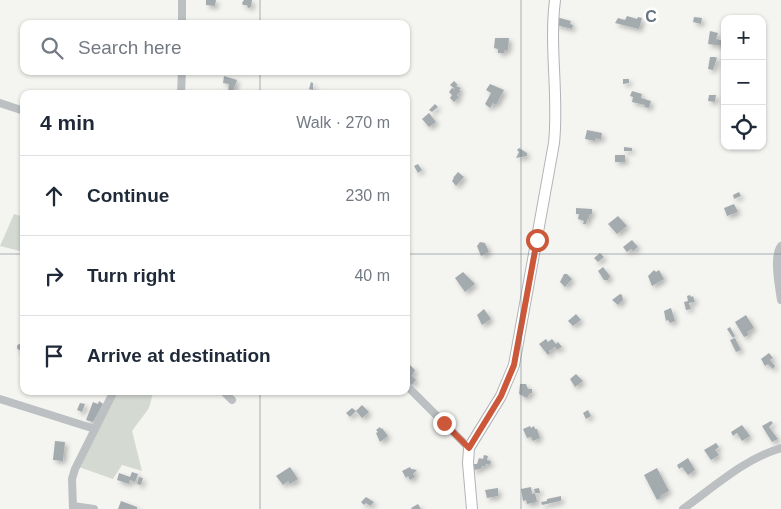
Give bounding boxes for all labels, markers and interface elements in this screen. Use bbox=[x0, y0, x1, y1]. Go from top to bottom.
text: C bbox=[645, 8, 657, 25]
map controls bbox=[721, 15, 766, 150]
button: + bbox=[721, 15, 766, 60]
search box bbox=[20, 20, 410, 75]
icon: search bbox=[38, 34, 66, 62]
text: Search here bbox=[78, 37, 182, 58]
button: − bbox=[721, 60, 766, 105]
button: locate bbox=[721, 105, 766, 150]
text: 4 min bbox=[40, 111, 95, 134]
text: Walk · 270 m bbox=[296, 114, 390, 131]
icon: ahead bbox=[40, 182, 68, 210]
text: Continue bbox=[87, 185, 169, 206]
text: 230 m bbox=[346, 187, 390, 204]
route start bbox=[526, 229, 549, 252]
icon: right bbox=[40, 262, 68, 290]
text: Turn right bbox=[87, 265, 175, 286]
text: 40 m bbox=[354, 267, 390, 284]
icon: arrive bbox=[40, 342, 68, 370]
text: Arrive at destination bbox=[87, 345, 271, 366]
route end bbox=[433, 412, 456, 435]

